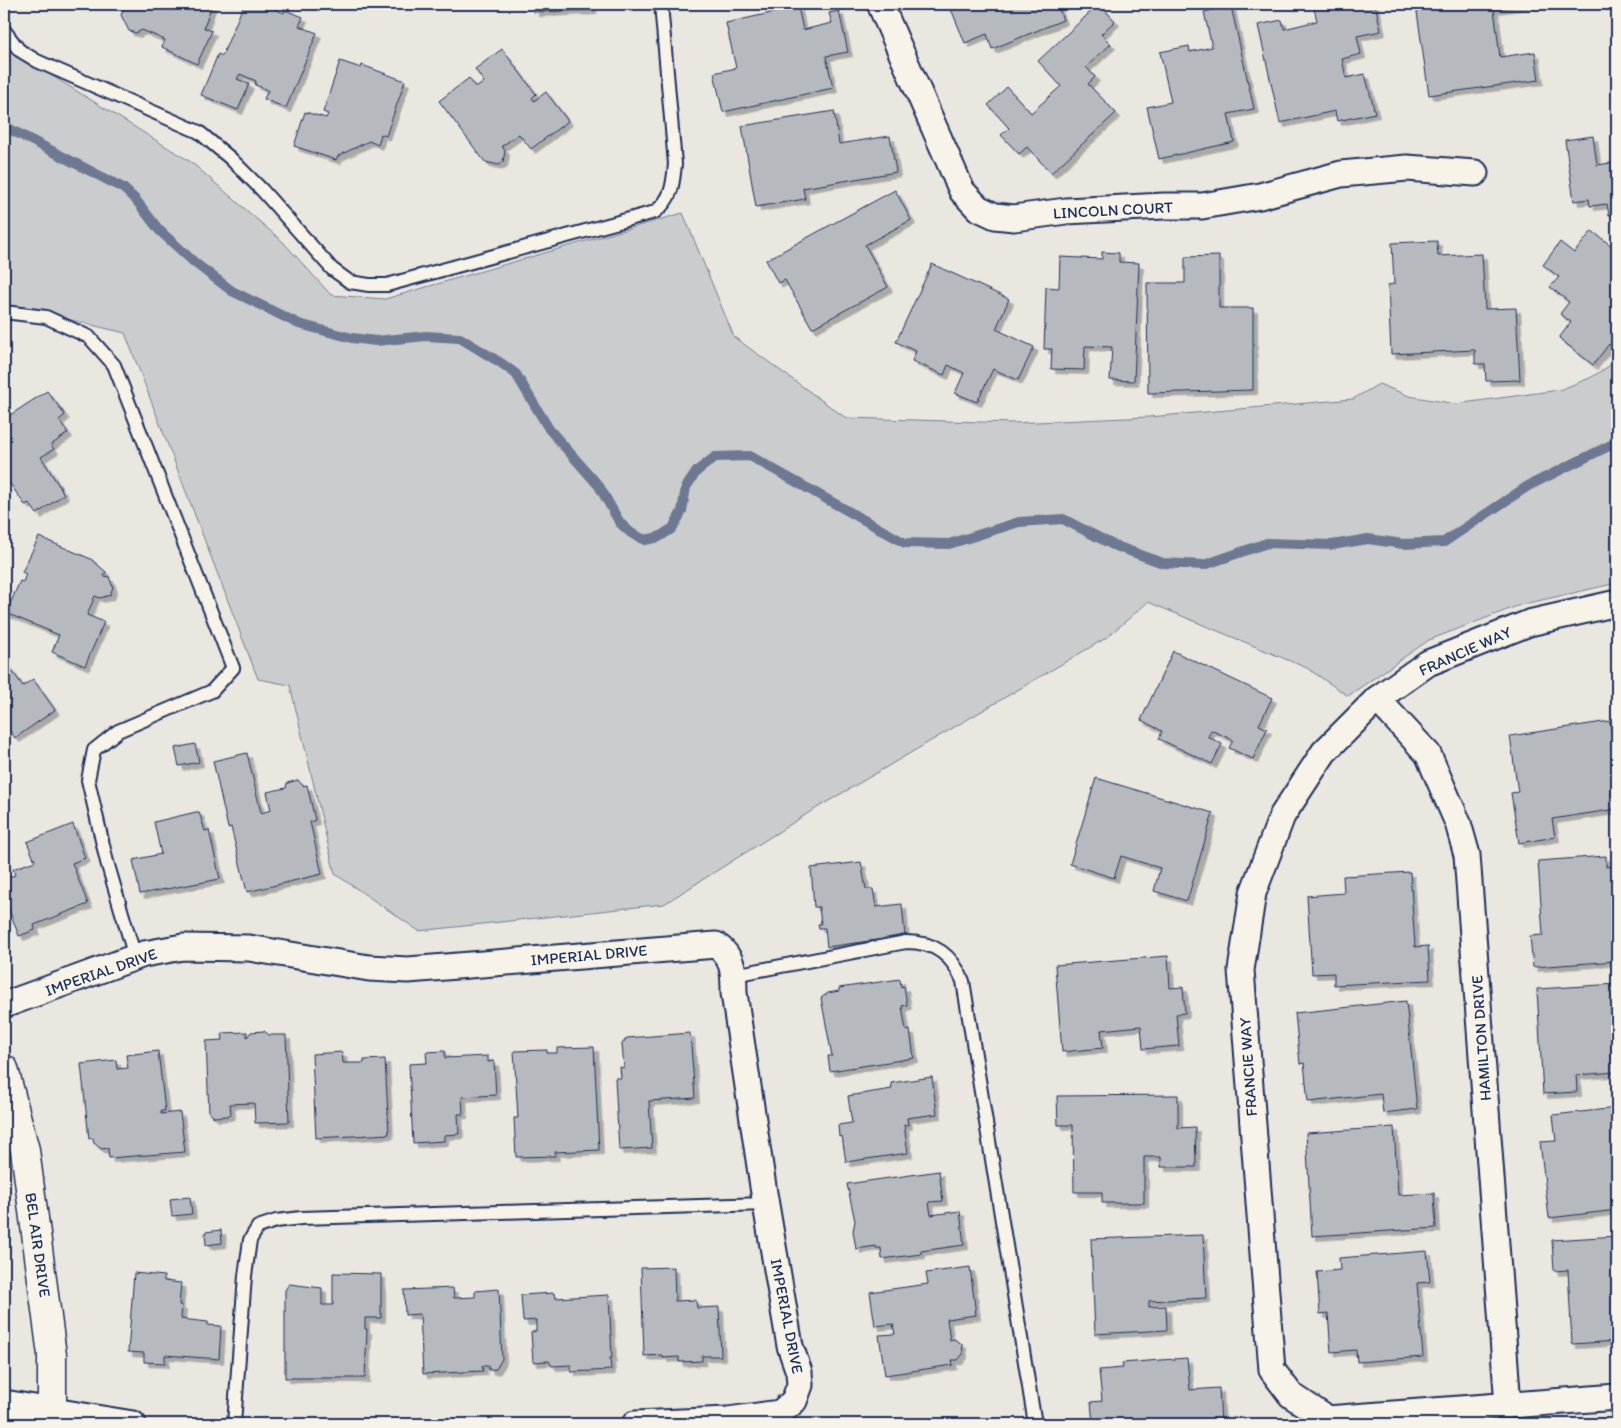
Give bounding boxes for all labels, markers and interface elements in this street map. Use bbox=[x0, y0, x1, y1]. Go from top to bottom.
street label: LINCOLN COURT bbox=[1052, 197, 1174, 223]
street label: FRANCIE WAY bbox=[1416, 622, 1514, 680]
street label: IMPERIAL DRIVE bbox=[530, 940, 648, 970]
street label: IMPERIAL DRIVE bbox=[43, 944, 159, 1000]
street label: HAMILTON DRIVE bbox=[1467, 974, 1495, 1102]
street label: FRANCIE WAY bbox=[1235, 1017, 1261, 1117]
street label: BEL AIR DRIVE bbox=[21, 1191, 55, 1299]
street label: IMPERIAL DRIVE bbox=[767, 1257, 807, 1375]

